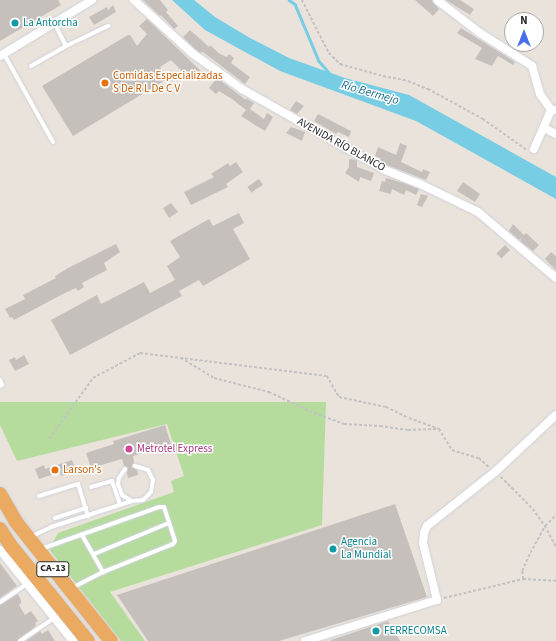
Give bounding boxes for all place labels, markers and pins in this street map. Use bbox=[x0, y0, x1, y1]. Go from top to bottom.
place label: La Antorcha bbox=[23, 16, 78, 30]
marker: La Antorcha bbox=[10, 18, 20, 28]
place label: Comidas Especializadas S De R L De C V bbox=[113, 70, 222, 96]
marker: Comidas Especializadas S De R L De C V bbox=[100, 78, 110, 88]
place label: Metrotel Express bbox=[137, 442, 212, 456]
marker: Metrotel Express bbox=[124, 444, 134, 454]
place label: Larson's bbox=[63, 463, 101, 477]
marker: Larson's bbox=[50, 465, 60, 475]
place label: Agencia La Mundial bbox=[341, 536, 391, 562]
marker: Agencia La Mundial bbox=[328, 544, 338, 554]
place label: FERRECOMSA bbox=[384, 624, 447, 638]
marker: FERRECOMSA bbox=[371, 626, 381, 636]

